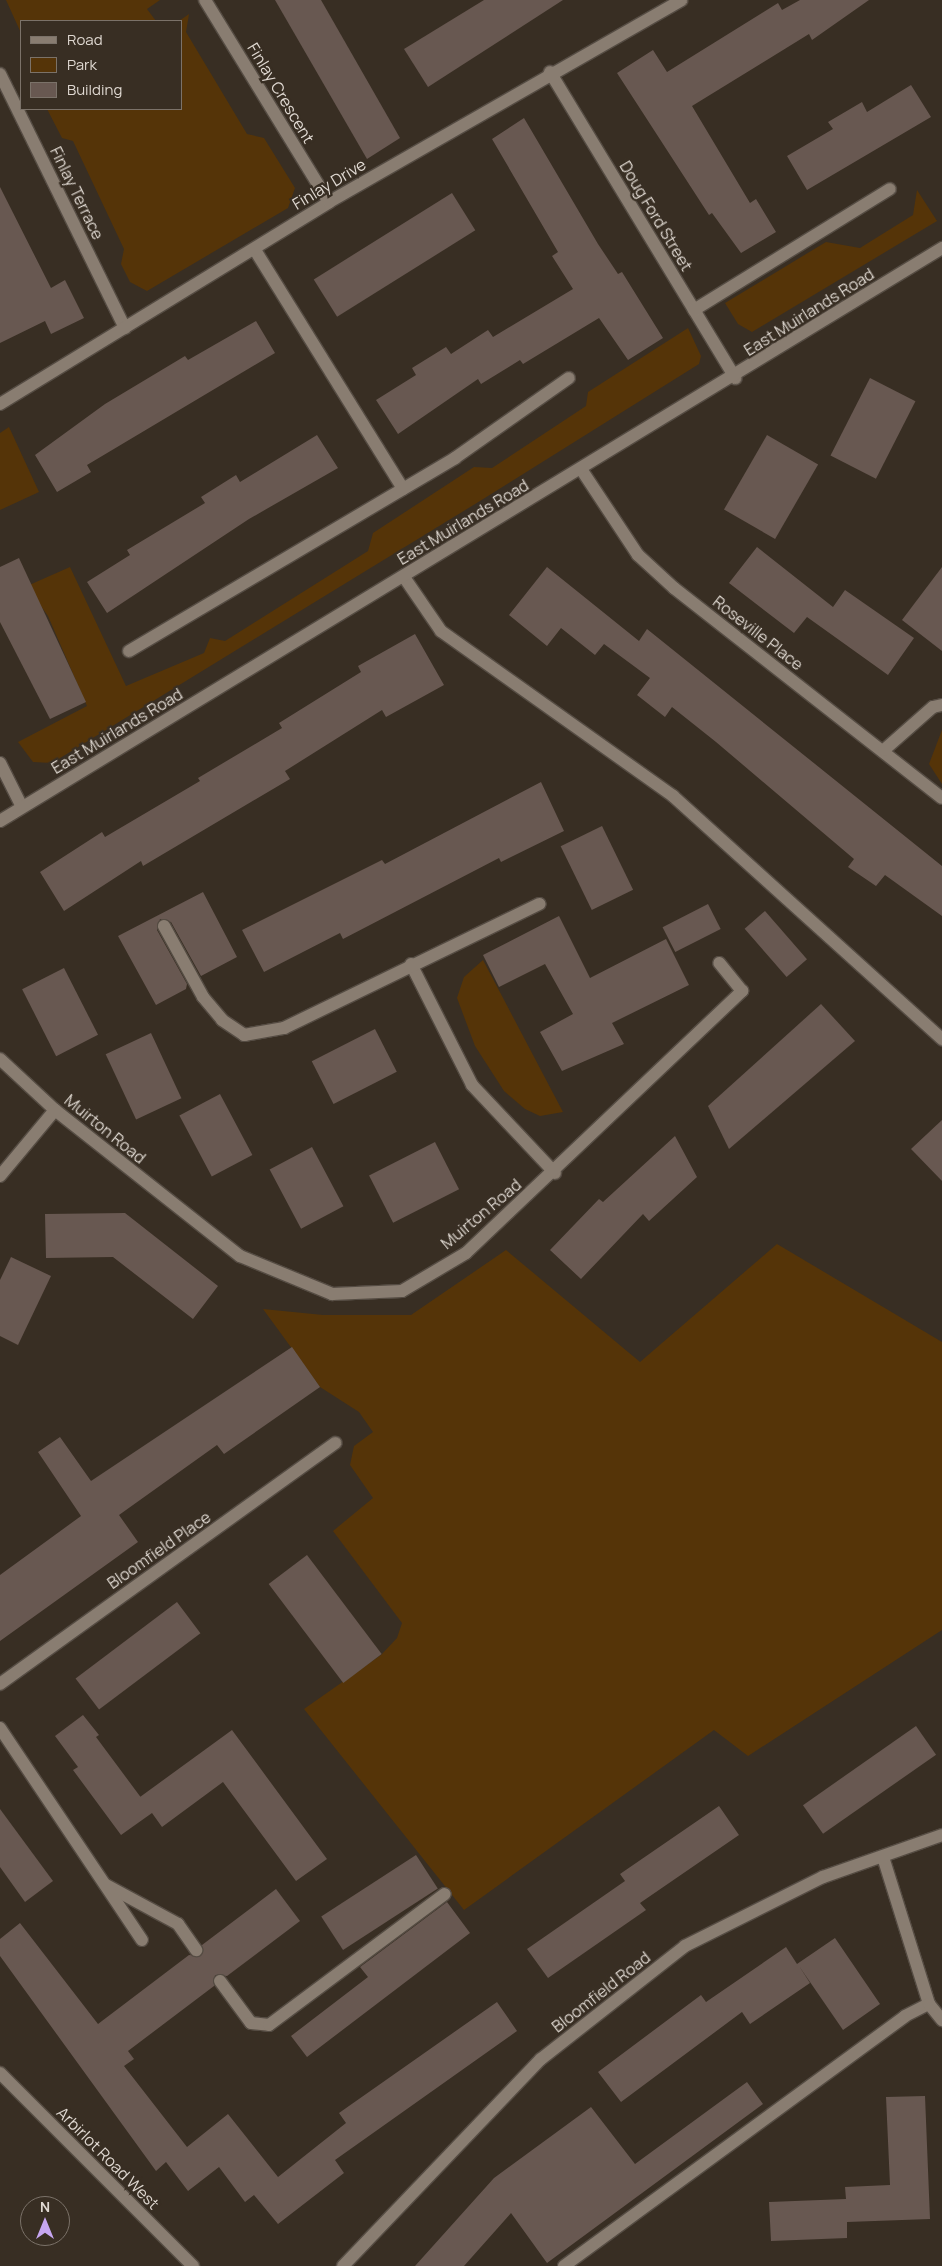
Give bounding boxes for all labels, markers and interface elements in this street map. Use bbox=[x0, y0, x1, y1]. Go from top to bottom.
legend bbox=[20, 20, 182, 110]
text: Road bbox=[67, 29, 103, 50]
street label: Finlay Crescent bbox=[244, 39, 318, 147]
text: Park bbox=[67, 54, 97, 75]
text: Building bbox=[67, 79, 122, 100]
street label: Finlay Terrace bbox=[46, 144, 108, 242]
street label: Finlay Drive bbox=[289, 155, 369, 213]
street label: Doug Ford Street bbox=[616, 158, 696, 274]
street label: East Muirlands Road bbox=[741, 264, 877, 360]
street label: East Muirlands Road bbox=[394, 475, 532, 569]
street label: Roseville Place bbox=[709, 592, 807, 674]
street label: East Muirlands Road bbox=[48, 684, 186, 778]
street label: Muirton Road bbox=[61, 1091, 149, 1167]
street label: Muirton Road bbox=[437, 1175, 525, 1253]
street label: Bloomfield Place bbox=[104, 1507, 214, 1593]
street label: Bloomfield Road bbox=[548, 1948, 654, 2036]
street label: Arbirlot Road West bbox=[53, 2103, 163, 2213]
north arrow bbox=[20, 2196, 70, 2246]
text: N bbox=[40, 2197, 50, 2216]

